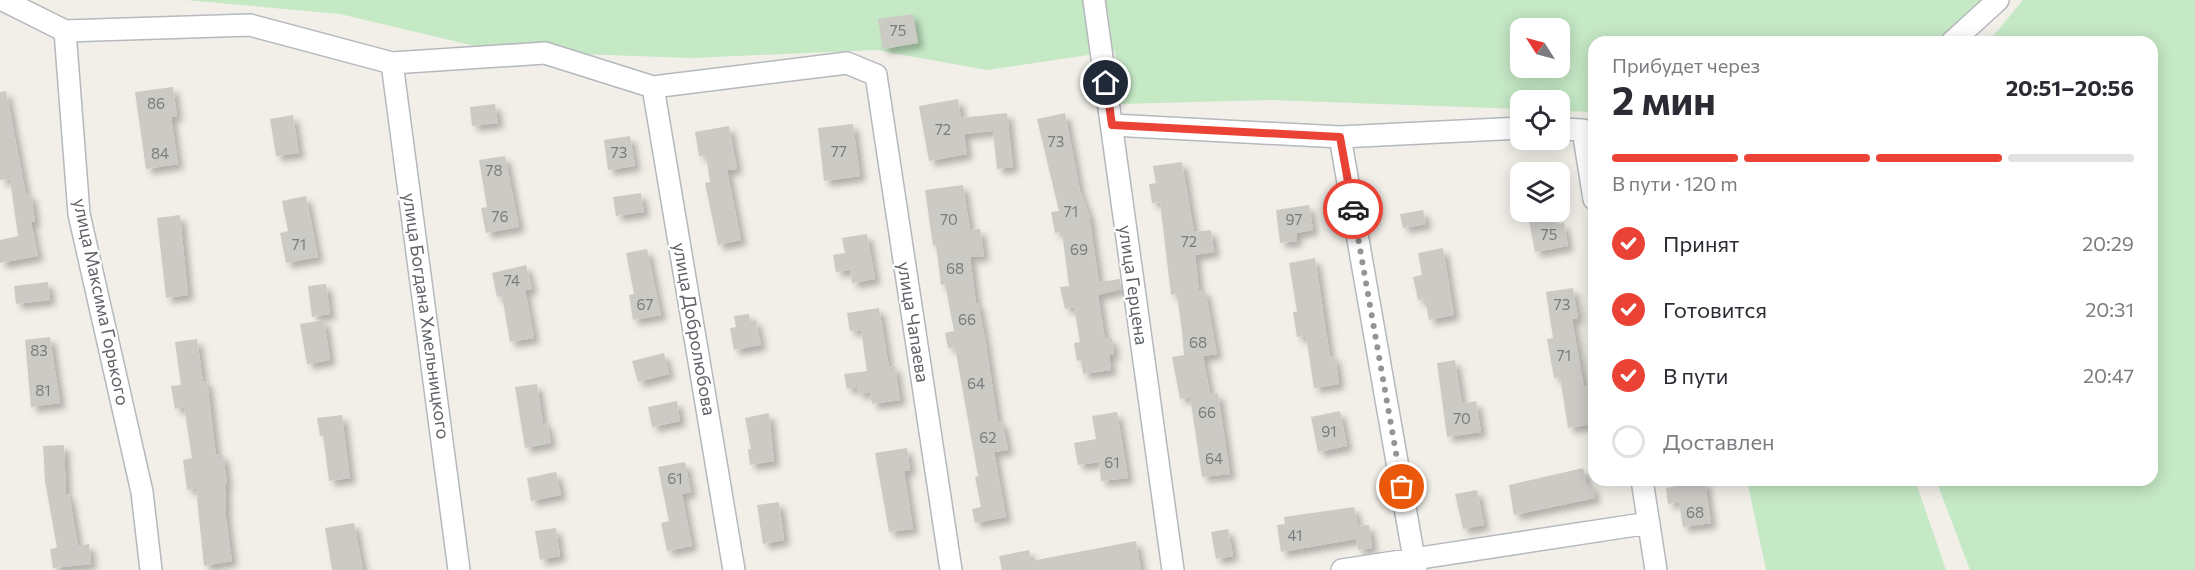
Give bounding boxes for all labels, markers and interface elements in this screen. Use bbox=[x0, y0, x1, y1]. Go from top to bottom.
north arrow bbox=[1510, 18, 1570, 78]
map controls bbox=[1510, 18, 1570, 222]
house number: 75 bbox=[890, 21, 906, 39]
text: Прибудет через bbox=[1612, 53, 1760, 77]
pin bbox=[1080, 57, 1131, 108]
icon: home bbox=[1089, 66, 1122, 99]
text: 20:51–20:56 bbox=[2006, 74, 2134, 101]
text: 2 мин bbox=[1612, 75, 1716, 123]
button: locate bbox=[1510, 90, 1570, 150]
house number: 86 bbox=[147, 94, 165, 112]
house number: 72 bbox=[935, 120, 951, 138]
house number: 73 bbox=[1048, 132, 1064, 150]
house number: 77 bbox=[831, 142, 847, 160]
house number: 73 bbox=[611, 143, 627, 161]
house number: 84 bbox=[151, 144, 169, 162]
house number: 78 bbox=[486, 161, 502, 179]
button: layers bbox=[1510, 162, 1570, 222]
text: В пути · 120 m bbox=[1612, 171, 1738, 195]
courier bbox=[1323, 179, 1383, 239]
street label: улица Богдана Хмельницкого bbox=[399, 191, 455, 441]
icon: car bbox=[1337, 193, 1370, 226]
street label: улица Максима Горького bbox=[69, 196, 135, 407]
house number: 71 bbox=[1064, 202, 1078, 220]
house number: 76 bbox=[492, 207, 508, 225]
house number: 70 bbox=[940, 210, 958, 228]
house number: 97 bbox=[1286, 210, 1303, 228]
street label: улица Герцена bbox=[1115, 223, 1153, 346]
house number: 75 bbox=[1541, 225, 1557, 243]
icon: check bbox=[1612, 227, 1645, 260]
text: Принят bbox=[1663, 230, 1739, 257]
text: 20:29 bbox=[2082, 231, 2134, 255]
house number: 72 bbox=[1181, 232, 1197, 250]
house number: 71 bbox=[292, 235, 306, 253]
house number: 69 bbox=[1070, 240, 1088, 258]
street label: улица Добролюбова bbox=[669, 241, 721, 417]
house number: 68 bbox=[946, 259, 964, 277]
street label: улица Чапаева bbox=[894, 260, 934, 384]
house number: 74 bbox=[504, 271, 520, 289]
icon: check bbox=[1612, 293, 1645, 326]
house number: 67 bbox=[637, 295, 654, 313]
house number: 73 bbox=[1554, 295, 1570, 313]
text: Готовится bbox=[1663, 296, 1767, 323]
text: 20:31 bbox=[2085, 297, 2134, 321]
house number: 66 bbox=[958, 310, 976, 328]
house number: 68 bbox=[1189, 333, 1207, 351]
house number: 83 bbox=[30, 341, 48, 359]
house number: 71 bbox=[1557, 346, 1571, 364]
icon: check bbox=[1612, 359, 1645, 392]
text: В пути bbox=[1663, 362, 1728, 389]
text: 20:47 bbox=[2083, 363, 2134, 387]
house number: 64 bbox=[967, 374, 985, 392]
house number: 81 bbox=[35, 381, 51, 399]
house number: 66 bbox=[1198, 403, 1216, 421]
house number: 70 bbox=[1453, 409, 1471, 427]
house number: 91 bbox=[1321, 422, 1337, 440]
house number: 62 bbox=[979, 428, 997, 446]
text: Доставлен bbox=[1663, 428, 1775, 455]
house number: 64 bbox=[1205, 449, 1223, 467]
house number: 61 bbox=[1104, 453, 1120, 471]
pin bbox=[1376, 461, 1427, 512]
house number: 61 bbox=[667, 469, 683, 487]
icon: bag bbox=[1385, 470, 1418, 503]
house number: 68 bbox=[1686, 503, 1704, 521]
house number: 41 bbox=[1288, 526, 1302, 544]

